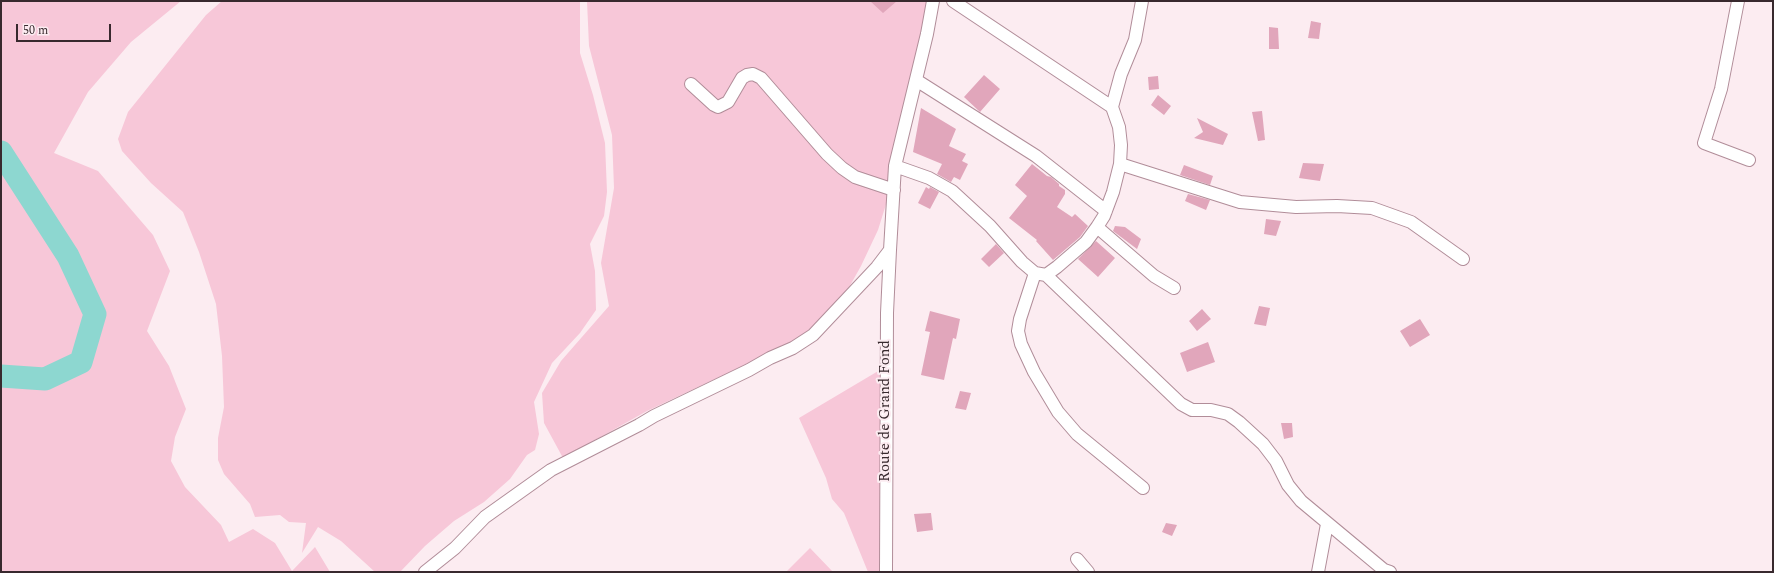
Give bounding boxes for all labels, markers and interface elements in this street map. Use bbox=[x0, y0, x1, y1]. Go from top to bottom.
scale bar bbox=[18, 16, 113, 42]
text: 50 m bbox=[23, 21, 48, 40]
street label: Route de Grand Fond bbox=[877, 340, 895, 482]

